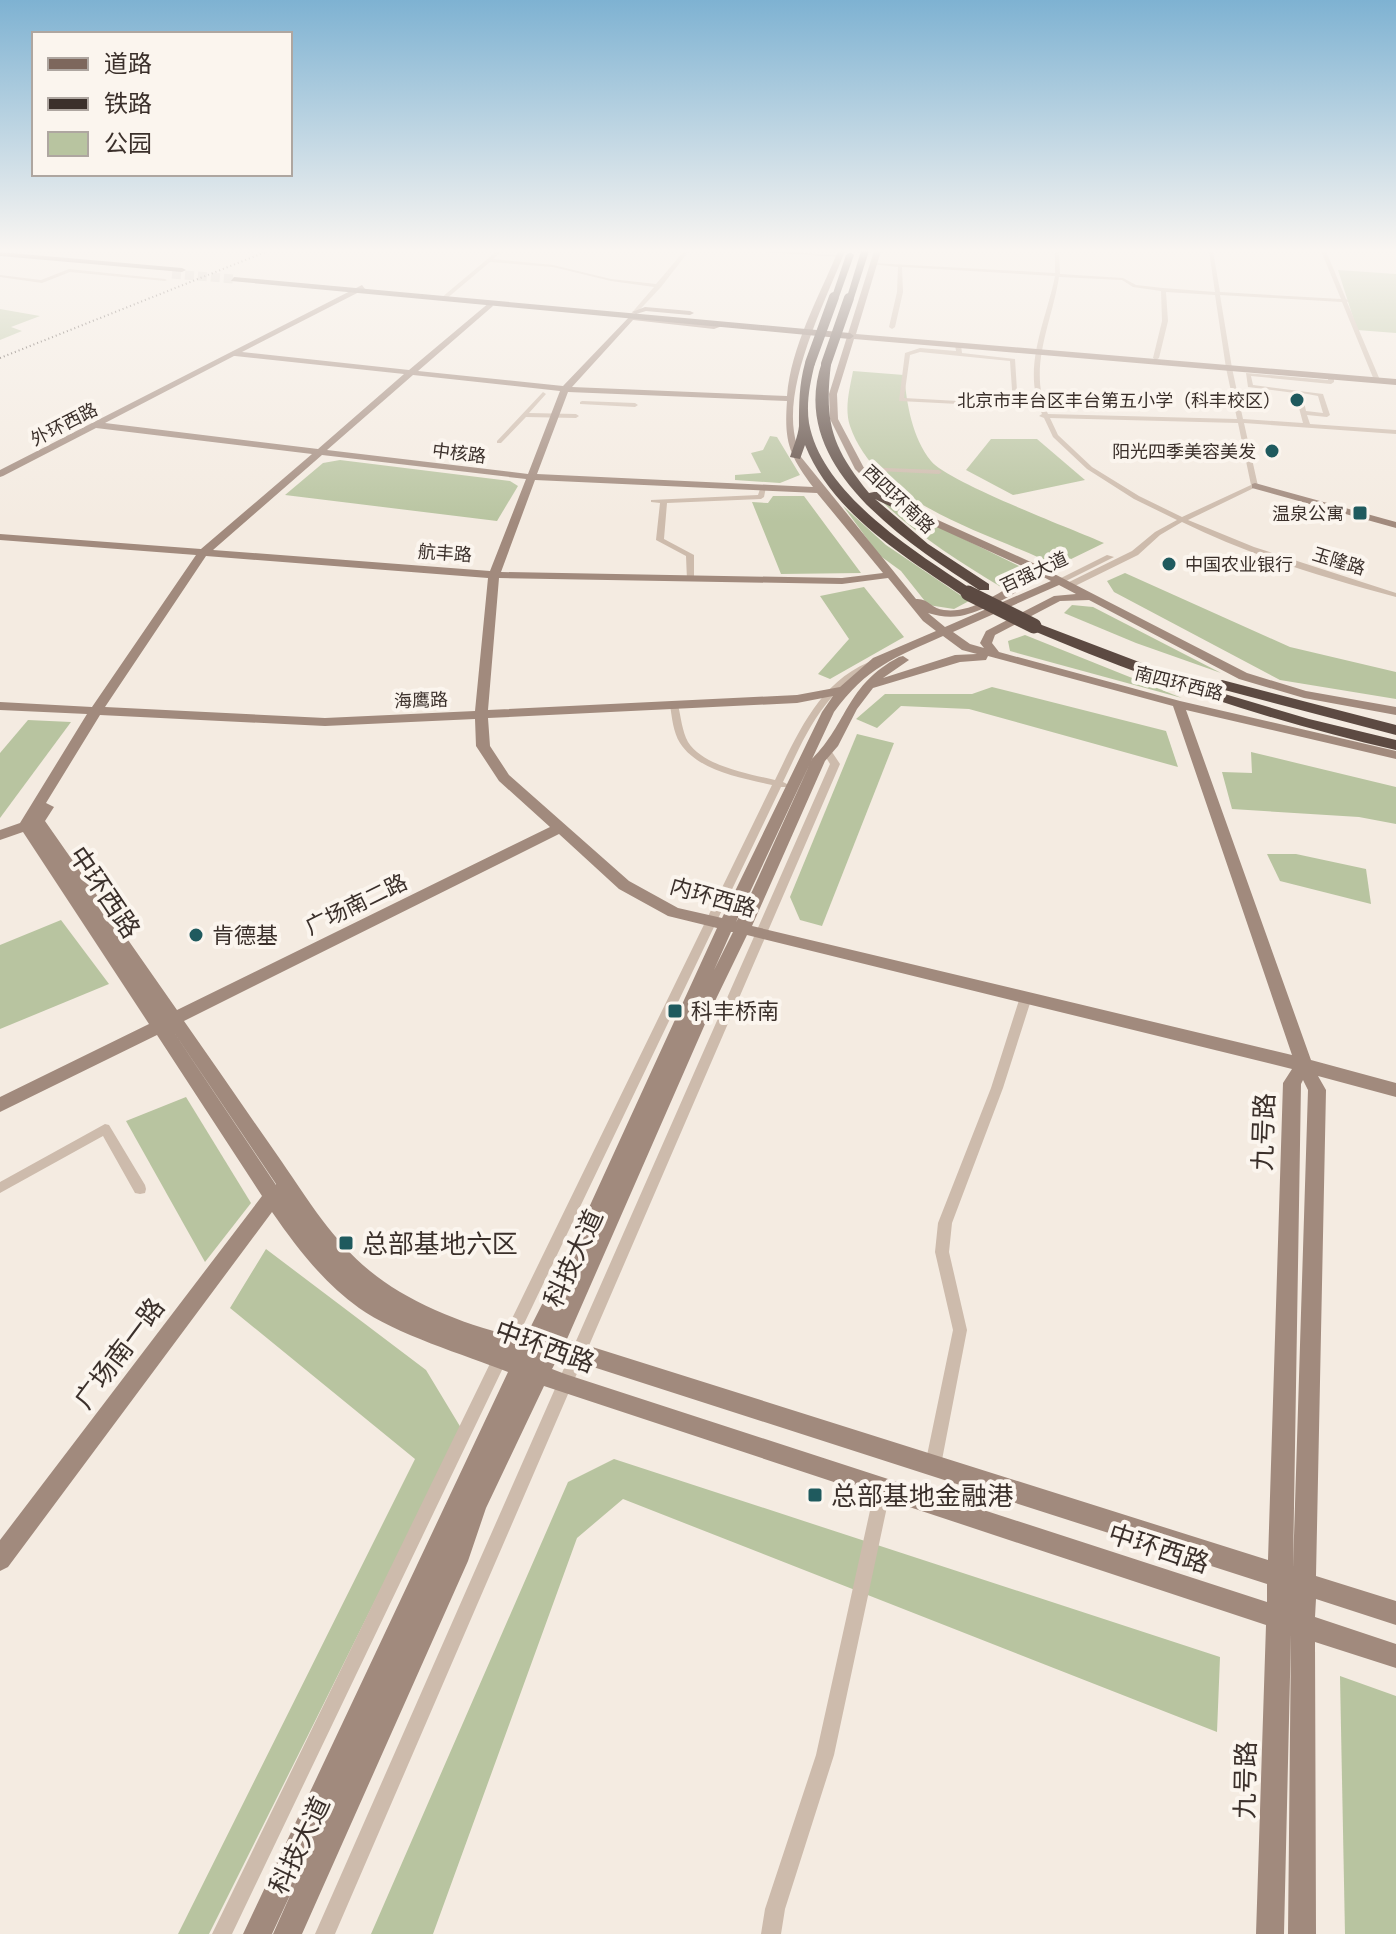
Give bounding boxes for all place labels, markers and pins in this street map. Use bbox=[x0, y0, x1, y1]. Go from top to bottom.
place label: 北京市丰台区丰台第五小学（科丰校区） bbox=[957, 387, 1281, 414]
marker: 北京市丰台区丰台第五小学（科丰校区） bbox=[1288, 391, 1306, 409]
place label: 阳光四季美容美发 bbox=[1112, 438, 1256, 465]
marker: 阳光四季美容美发 bbox=[1263, 442, 1281, 460]
place label: 温泉公寓 bbox=[1272, 500, 1344, 527]
marker: 温泉公寓 bbox=[1351, 504, 1369, 522]
place label: 中国农业银行 bbox=[1185, 551, 1293, 578]
marker: 中国农业银行 bbox=[1160, 555, 1178, 573]
place label: 肯德基 bbox=[212, 918, 278, 952]
marker: 肯德基 bbox=[187, 926, 205, 944]
place label: 科丰桥南 bbox=[691, 994, 779, 1028]
marker: 科丰桥南 bbox=[666, 1002, 684, 1020]
place label: 总部基地六区 bbox=[362, 1224, 518, 1263]
marker: 总部基地六区 bbox=[337, 1234, 355, 1252]
place label: 总部基地金融港 bbox=[831, 1476, 1013, 1515]
marker: 总部基地金融港 bbox=[806, 1486, 824, 1504]

